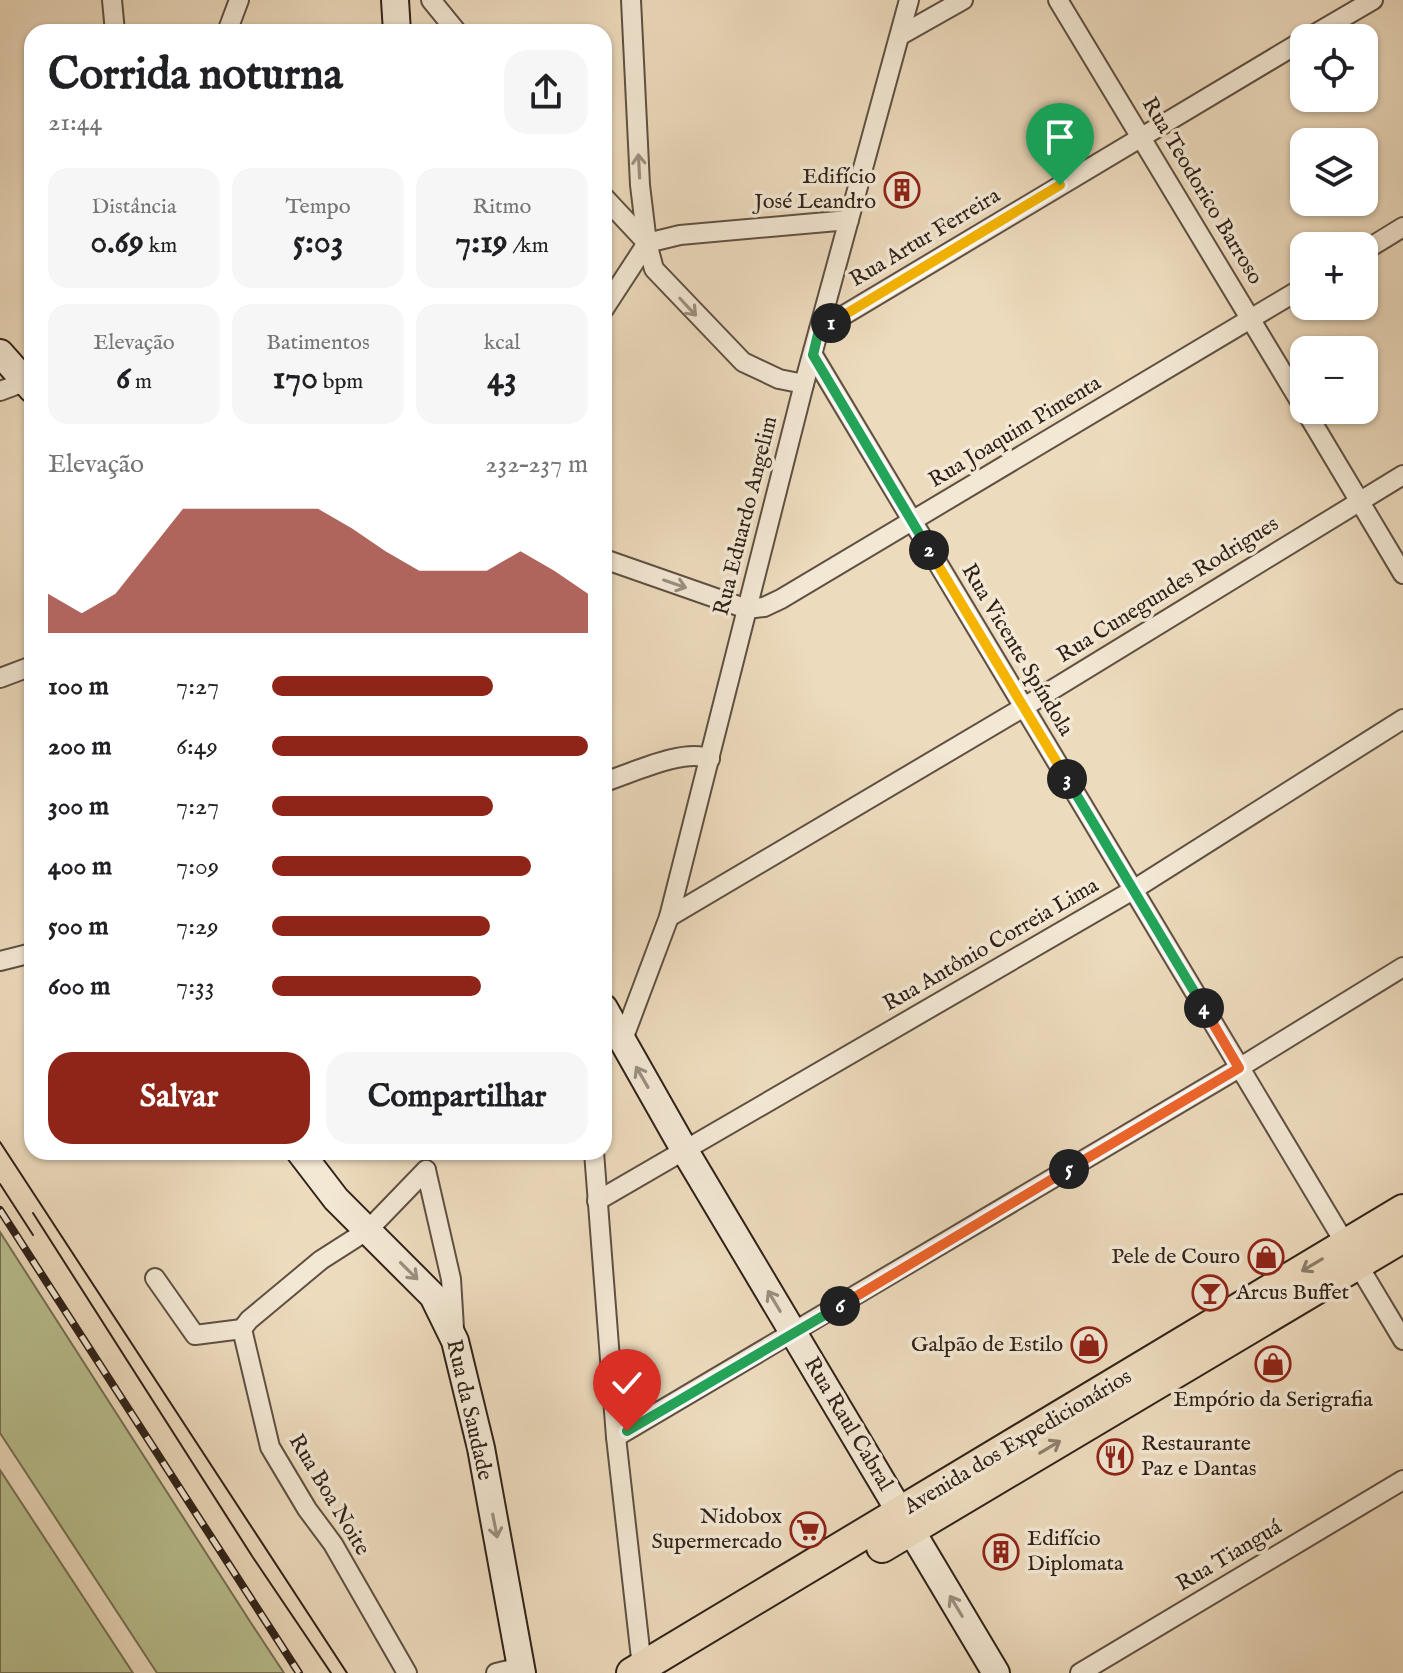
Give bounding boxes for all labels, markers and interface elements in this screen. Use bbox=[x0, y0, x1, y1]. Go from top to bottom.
map controls bbox=[1290, 24, 1378, 424]
button: locate bbox=[1290, 24, 1378, 112]
text: Corrida noturna bbox=[48, 48, 343, 104]
button: share bbox=[504, 50, 588, 134]
street label: Rua Teodorico Barroso bbox=[1135, 92, 1269, 290]
pin bbox=[1026, 103, 1094, 185]
text: 21:44 bbox=[48, 106, 102, 139]
icon: arrive bbox=[1038, 115, 1082, 159]
button: layers bbox=[1290, 128, 1378, 216]
one-way arrow bbox=[632, 153, 647, 180]
place label: Edifício José Leandro bbox=[751, 163, 876, 216]
building icon: Edifício José Leandro bbox=[883, 171, 921, 209]
street label: Rua Artur Ferreira bbox=[845, 182, 1006, 294]
text: Distância bbox=[92, 193, 176, 221]
text: Tempo bbox=[286, 193, 351, 221]
text: Ritmo bbox=[473, 193, 531, 221]
text: 0.69 bbox=[91, 221, 144, 264]
text: 5:03 bbox=[293, 221, 343, 264]
text: 7:19 bbox=[455, 221, 508, 264]
text: km bbox=[144, 232, 177, 260]
text: /km bbox=[508, 232, 549, 260]
button: + bbox=[1290, 232, 1378, 320]
one-way arrow bbox=[679, 297, 697, 317]
pin: 1 bbox=[811, 303, 851, 343]
text: 1 bbox=[827, 309, 835, 337]
text: Elevação bbox=[93, 329, 175, 357]
text: Batimentos bbox=[266, 329, 370, 357]
text: kcal bbox=[484, 329, 520, 357]
button: − bbox=[1290, 336, 1378, 424]
text: 6 bbox=[116, 357, 130, 400]
text: 170 bbox=[273, 357, 318, 400]
text: 43 bbox=[487, 357, 517, 400]
text: m bbox=[130, 368, 152, 396]
text: bpm bbox=[318, 368, 363, 396]
street label: Rua Joaquim Pimenta bbox=[924, 369, 1107, 495]
street label: Rua Eduardo Angelim bbox=[708, 414, 784, 618]
text: Elevação bbox=[48, 448, 144, 481]
text: 232–237 m bbox=[485, 448, 588, 481]
street label: Rua Cunegundes Rodrigues bbox=[1052, 510, 1284, 670]
pin: 2 bbox=[909, 530, 949, 570]
text: 2 bbox=[924, 536, 934, 564]
street label: Rua Vicente Spíndola bbox=[955, 559, 1080, 742]
one-way arrow bbox=[663, 578, 688, 593]
text: 100 m bbox=[48, 670, 109, 703]
text: 7:27 bbox=[176, 670, 219, 703]
text: 200 m bbox=[48, 730, 112, 763]
text: 6:49 bbox=[176, 730, 218, 763]
pin: 3 bbox=[1047, 759, 1087, 799]
text: 3 bbox=[1063, 765, 1071, 793]
text: 300 m bbox=[48, 790, 109, 823]
text: 7:27 bbox=[176, 790, 219, 823]
text: 400 m bbox=[48, 850, 112, 883]
text: 7:09 bbox=[176, 850, 219, 883]
street label: Rua Antônio Correia Lima bbox=[878, 872, 1104, 1018]
text: 500 m bbox=[48, 910, 109, 943]
text: 7:29 bbox=[176, 910, 219, 943]
text: 600 m bbox=[48, 970, 110, 1003]
text: 7:33 bbox=[176, 970, 214, 1003]
pin: 4 bbox=[1184, 988, 1224, 1028]
text: 4 bbox=[1199, 994, 1209, 1022]
button: Salvar bbox=[48, 1052, 310, 1144]
button: Compartilhar bbox=[326, 1052, 588, 1144]
one-way arrow bbox=[634, 1066, 650, 1089]
pin: 5 bbox=[1049, 1149, 1089, 1189]
text: 5 bbox=[1065, 1155, 1073, 1183]
shop icon: Pele de Couro bbox=[1247, 1238, 1285, 1276]
place label: Pele de Couro bbox=[1111, 1243, 1240, 1271]
one-way arrow bbox=[1301, 1257, 1324, 1273]
one-way arrow bbox=[399, 1261, 418, 1280]
bar icon: Arcus Buffet bbox=[1191, 1274, 1229, 1312]
place label: Arcus Buffet bbox=[1235, 1279, 1349, 1307]
pin: 6 bbox=[820, 1286, 860, 1326]
one-way arrow bbox=[766, 1290, 782, 1313]
text: 6 bbox=[835, 1292, 845, 1320]
shop icon: Galpão de Estilo bbox=[1070, 1326, 1108, 1364]
place label: Galpão de Estilo bbox=[911, 1331, 1063, 1359]
street label: Rua da Saudade bbox=[439, 1337, 499, 1483]
shop icon: Empório da Serigrafia bbox=[1254, 1345, 1292, 1383]
pin bbox=[593, 1349, 661, 1431]
street label: Rua Raul Cabral bbox=[797, 1352, 899, 1496]
icon: check bbox=[605, 1361, 649, 1405]
street label: Avenida dos Expedicionários bbox=[898, 1363, 1137, 1522]
place label: Empório da Serigrafia bbox=[1173, 1386, 1373, 1414]
street label: Rua Boa Noite bbox=[282, 1429, 376, 1561]
place label: Restaurante Paz e Dantas bbox=[1141, 1430, 1257, 1483]
restaurant icon: Restaurante Paz e Dantas bbox=[1096, 1438, 1134, 1476]
one-way arrow bbox=[1038, 1439, 1061, 1455]
place label: Nidobox Supermercado bbox=[652, 1503, 782, 1556]
supermarket icon: Nidobox Supermercado bbox=[789, 1511, 827, 1549]
one-way arrow bbox=[488, 1513, 503, 1539]
street label: Rua Tianguá bbox=[1171, 1513, 1287, 1598]
place label: Edifício Diplomata bbox=[1027, 1525, 1124, 1578]
building icon: Edifício Diplomata bbox=[982, 1533, 1020, 1571]
one-way arrow bbox=[948, 1595, 964, 1618]

